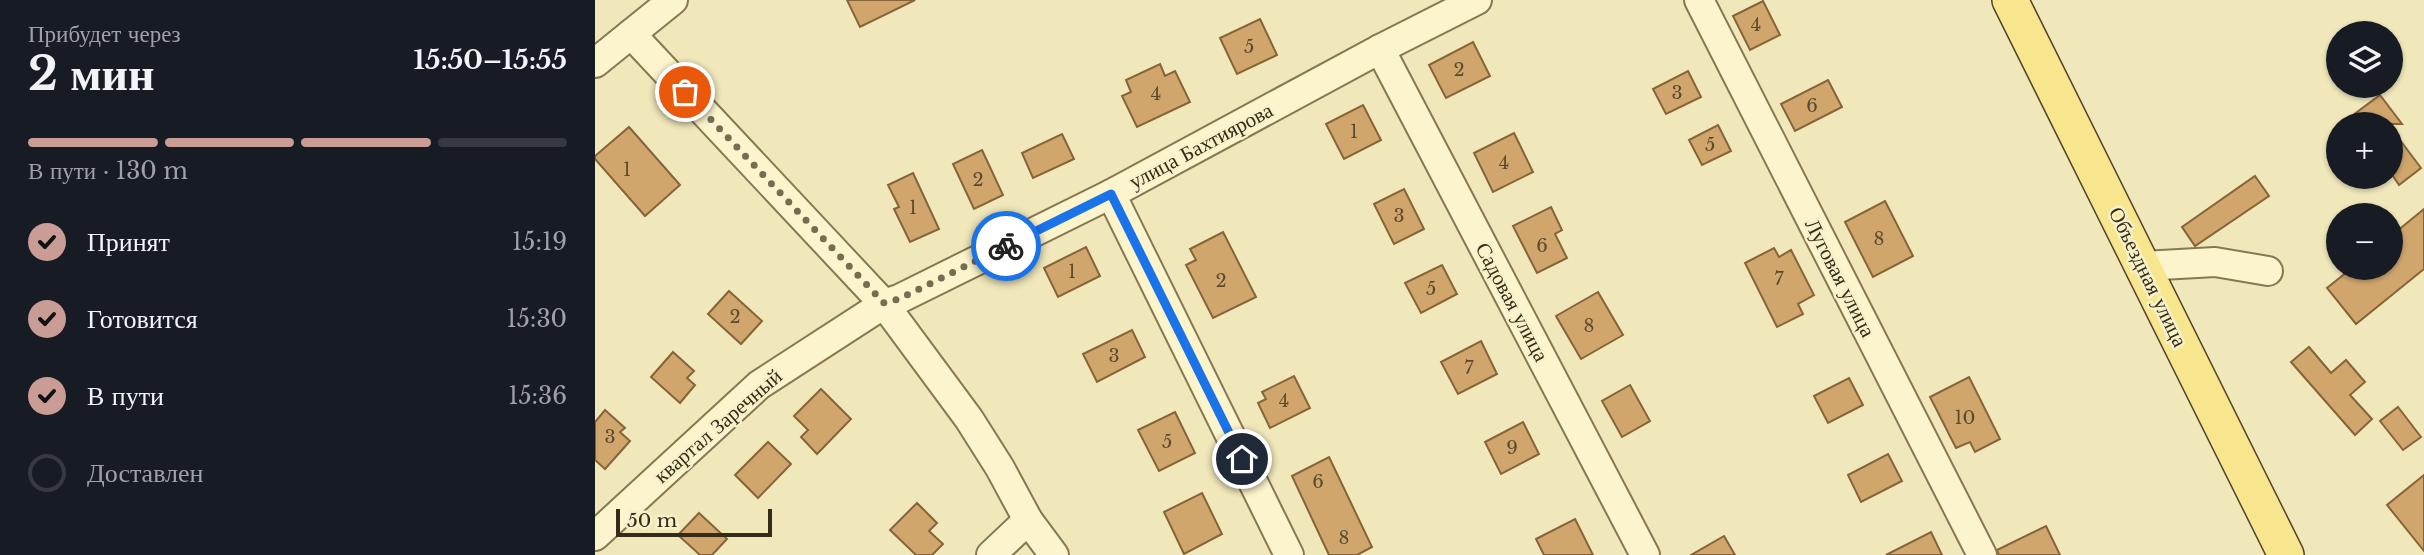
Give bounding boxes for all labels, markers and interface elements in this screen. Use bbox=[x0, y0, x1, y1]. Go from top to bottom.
house number: 4 bbox=[1751, 14, 1761, 36]
text: Прибудет через bbox=[28, 20, 181, 48]
map controls bbox=[2326, 21, 2403, 280]
button: layers bbox=[2326, 21, 2403, 98]
house number: 5 bbox=[1244, 36, 1254, 58]
text: 15:50–15:55 bbox=[414, 44, 567, 76]
text: 2 мин bbox=[28, 45, 155, 102]
house number: 2 bbox=[1453, 59, 1465, 81]
pin bbox=[655, 62, 715, 122]
icon: bag bbox=[666, 73, 704, 111]
house number: 3 bbox=[1671, 82, 1683, 104]
house number: 4 bbox=[1151, 83, 1161, 105]
house number: 6 bbox=[1806, 95, 1818, 117]
street label: улица Бахтиярова bbox=[1125, 97, 1278, 195]
button: + bbox=[2326, 112, 2403, 189]
house number: 1 bbox=[1350, 121, 1358, 143]
house number: 5 bbox=[1705, 134, 1715, 156]
house number: 4 bbox=[1499, 152, 1509, 174]
text: В пути · 130 m bbox=[28, 157, 188, 185]
house number: 1 bbox=[623, 159, 631, 181]
house number: 2 bbox=[972, 169, 984, 191]
house number: 1 bbox=[909, 197, 917, 219]
street label: Объездная улица bbox=[2103, 203, 2193, 352]
button: − bbox=[2326, 203, 2403, 280]
house number: 3 bbox=[1393, 205, 1405, 227]
courier bbox=[971, 211, 1041, 281]
street label: Луговая улица bbox=[1799, 214, 1881, 342]
icon: check bbox=[28, 223, 66, 261]
text: Принят bbox=[87, 226, 170, 258]
icon: bike bbox=[987, 227, 1025, 265]
text: 15:19 bbox=[512, 228, 567, 256]
house number: 8 bbox=[1874, 228, 1884, 250]
house number: 6 bbox=[1536, 235, 1548, 257]
street label: Садовая улица bbox=[1470, 238, 1555, 367]
house number: 1 bbox=[1068, 261, 1076, 283]
house number: 7 bbox=[1774, 268, 1784, 290]
house number: 2 bbox=[1215, 270, 1227, 292]
house number: 5 bbox=[1426, 278, 1436, 300]
icon: check bbox=[28, 300, 66, 338]
text: Готовится bbox=[87, 303, 198, 335]
text: 15:30 bbox=[507, 305, 567, 333]
house number: 2 bbox=[729, 306, 741, 328]
house number: 8 bbox=[1584, 315, 1594, 337]
house number: 3 bbox=[1108, 345, 1120, 367]
house number: 7 bbox=[1464, 357, 1474, 379]
street label: квартал Заречный bbox=[649, 363, 787, 489]
icon: check bbox=[28, 377, 66, 415]
text: В пути bbox=[87, 380, 164, 412]
text: 15:36 bbox=[508, 382, 567, 410]
house number: 4 bbox=[1279, 390, 1289, 412]
house number: 10 bbox=[1955, 407, 1975, 429]
house number: 3 bbox=[604, 426, 616, 448]
pin bbox=[1212, 429, 1272, 489]
house number: 5 bbox=[1162, 431, 1172, 453]
house number: 9 bbox=[1506, 437, 1518, 459]
icon: home bbox=[1223, 440, 1261, 478]
text: Доставлен bbox=[87, 457, 204, 489]
house number: 6 bbox=[1312, 471, 1324, 493]
scale bar bbox=[616, 506, 772, 538]
text: 50 m bbox=[627, 509, 677, 532]
house number: 8 bbox=[1339, 527, 1349, 549]

